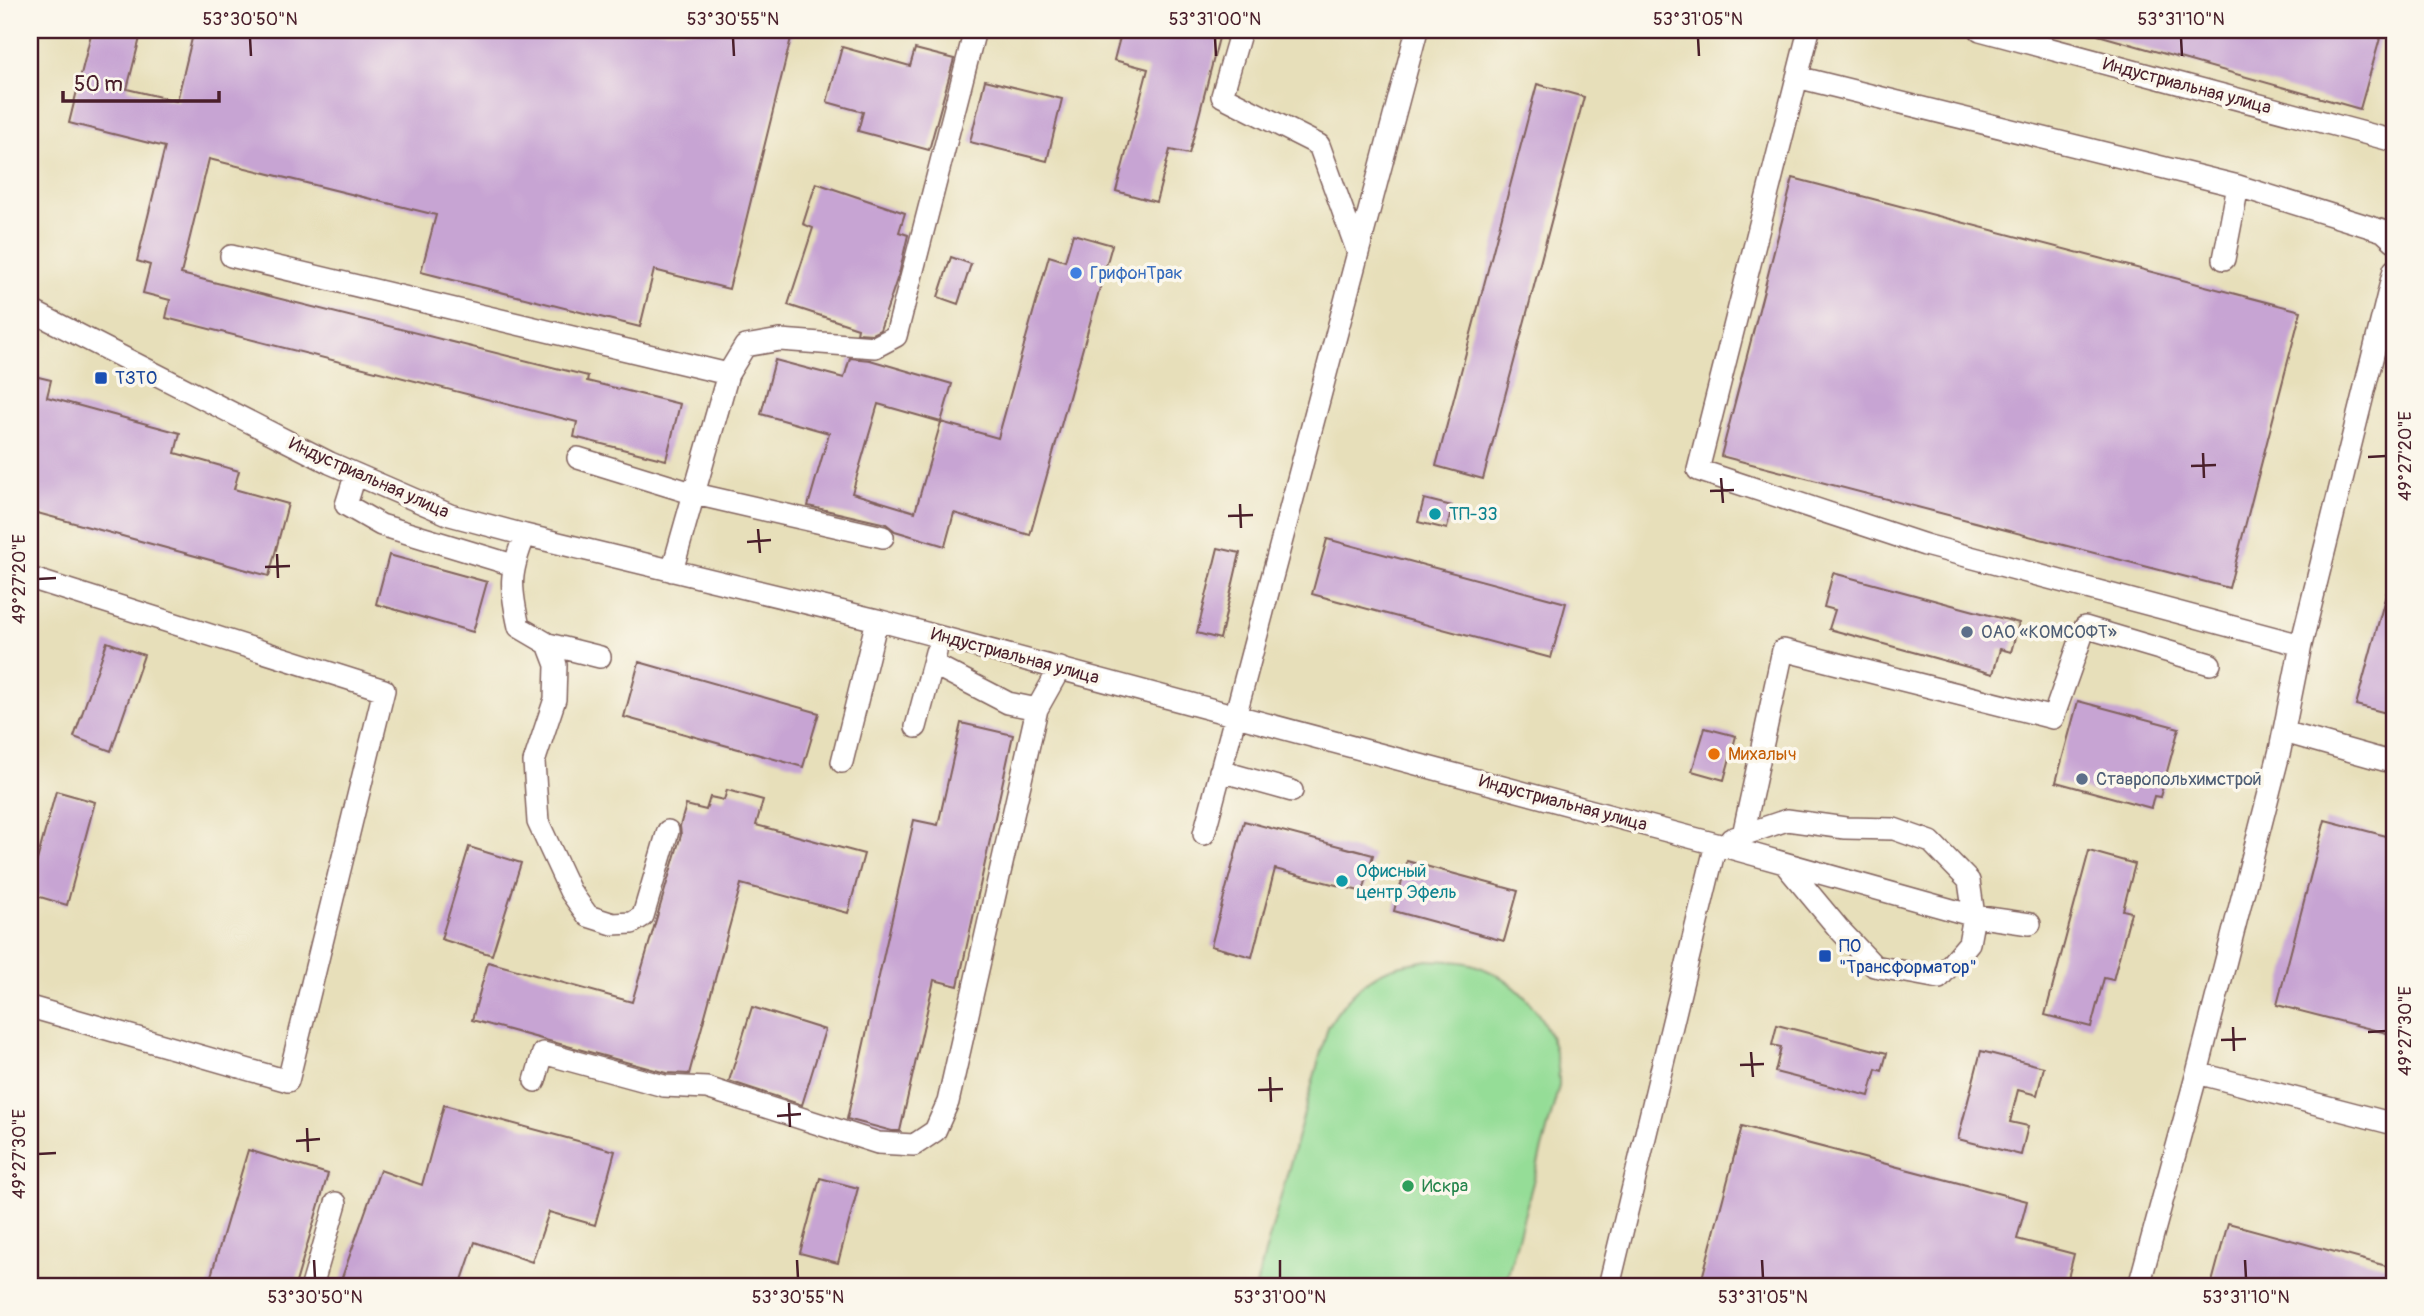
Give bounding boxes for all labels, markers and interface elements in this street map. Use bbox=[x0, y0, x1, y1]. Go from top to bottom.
text: 53°30'50"N bbox=[202, 8, 298, 31]
text: 53°30'55"N bbox=[687, 8, 779, 31]
text: 53°31'00"N bbox=[1169, 8, 1261, 31]
text: 53°31'05"N bbox=[1653, 8, 1743, 31]
text: 53°31'10"N bbox=[2137, 8, 2225, 31]
street label: Индустриальная улица bbox=[2100, 52, 2274, 120]
scale bar bbox=[63, 60, 219, 104]
text: 50 m bbox=[74, 71, 123, 98]
place label: ГрифонТрак bbox=[1090, 262, 1183, 285]
marker: ГрифонТрак bbox=[1068, 265, 1084, 281]
place label: ТЗТО bbox=[115, 367, 157, 390]
marker: ТЗТО bbox=[93, 370, 109, 386]
text: 49°27'20"E bbox=[2394, 411, 2417, 501]
street label: Индустриальная улица bbox=[285, 432, 453, 524]
place label: ТП-33 bbox=[1449, 503, 1498, 526]
marker: ТП-33 bbox=[1427, 506, 1443, 522]
text: 49°27'20"E bbox=[8, 534, 31, 624]
place label: ОАО «КОМСОФТ» bbox=[1981, 621, 2117, 644]
street label: Индустриальная улица bbox=[928, 622, 1102, 690]
marker: ОАО «КОМСОФТ» bbox=[1959, 624, 1975, 640]
place label: Михалыч bbox=[1728, 743, 1796, 766]
marker: Михалыч bbox=[1706, 746, 1722, 762]
place label: Ставропольхимстрой bbox=[2096, 768, 2262, 791]
street label: Индустриальная улица bbox=[1476, 769, 1650, 837]
marker: Ставропольхимстрой bbox=[2074, 771, 2090, 787]
place label: Офисный центр Эфель bbox=[1356, 860, 1457, 904]
marker: Офисный центр Эфель bbox=[1334, 873, 1350, 889]
place label: ПО "Трансформатор" bbox=[1839, 935, 1977, 979]
marker: ПО "Трансформатор" bbox=[1817, 948, 1833, 964]
text: 49°27'30"E bbox=[2394, 986, 2417, 1076]
text: 49°27'30"E bbox=[8, 1109, 31, 1199]
place label: Искра bbox=[1422, 1175, 1468, 1198]
marker: Искра bbox=[1400, 1178, 1416, 1194]
text: 53°30'50"N bbox=[267, 1286, 363, 1309]
text: 53°30'55"N bbox=[752, 1286, 844, 1309]
text: 53°31'00"N bbox=[1234, 1286, 1326, 1309]
text: 53°31'05"N bbox=[1718, 1286, 1808, 1309]
text: 53°31'10"N bbox=[2202, 1286, 2290, 1309]

